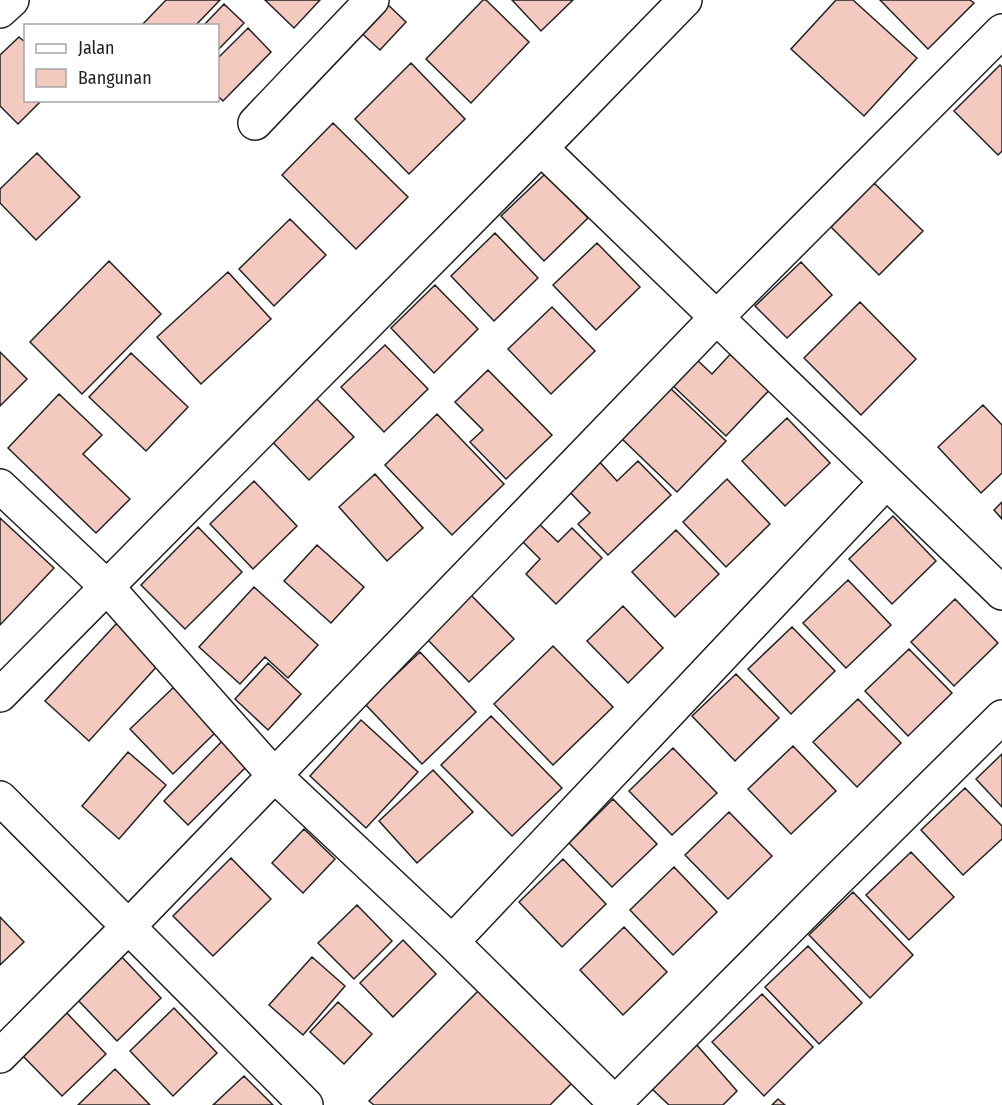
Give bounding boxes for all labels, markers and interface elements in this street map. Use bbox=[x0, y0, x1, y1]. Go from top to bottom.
legend bbox=[24, 24, 219, 102]
text: Jalan bbox=[78, 37, 115, 59]
text: Bangunan bbox=[78, 67, 152, 89]

